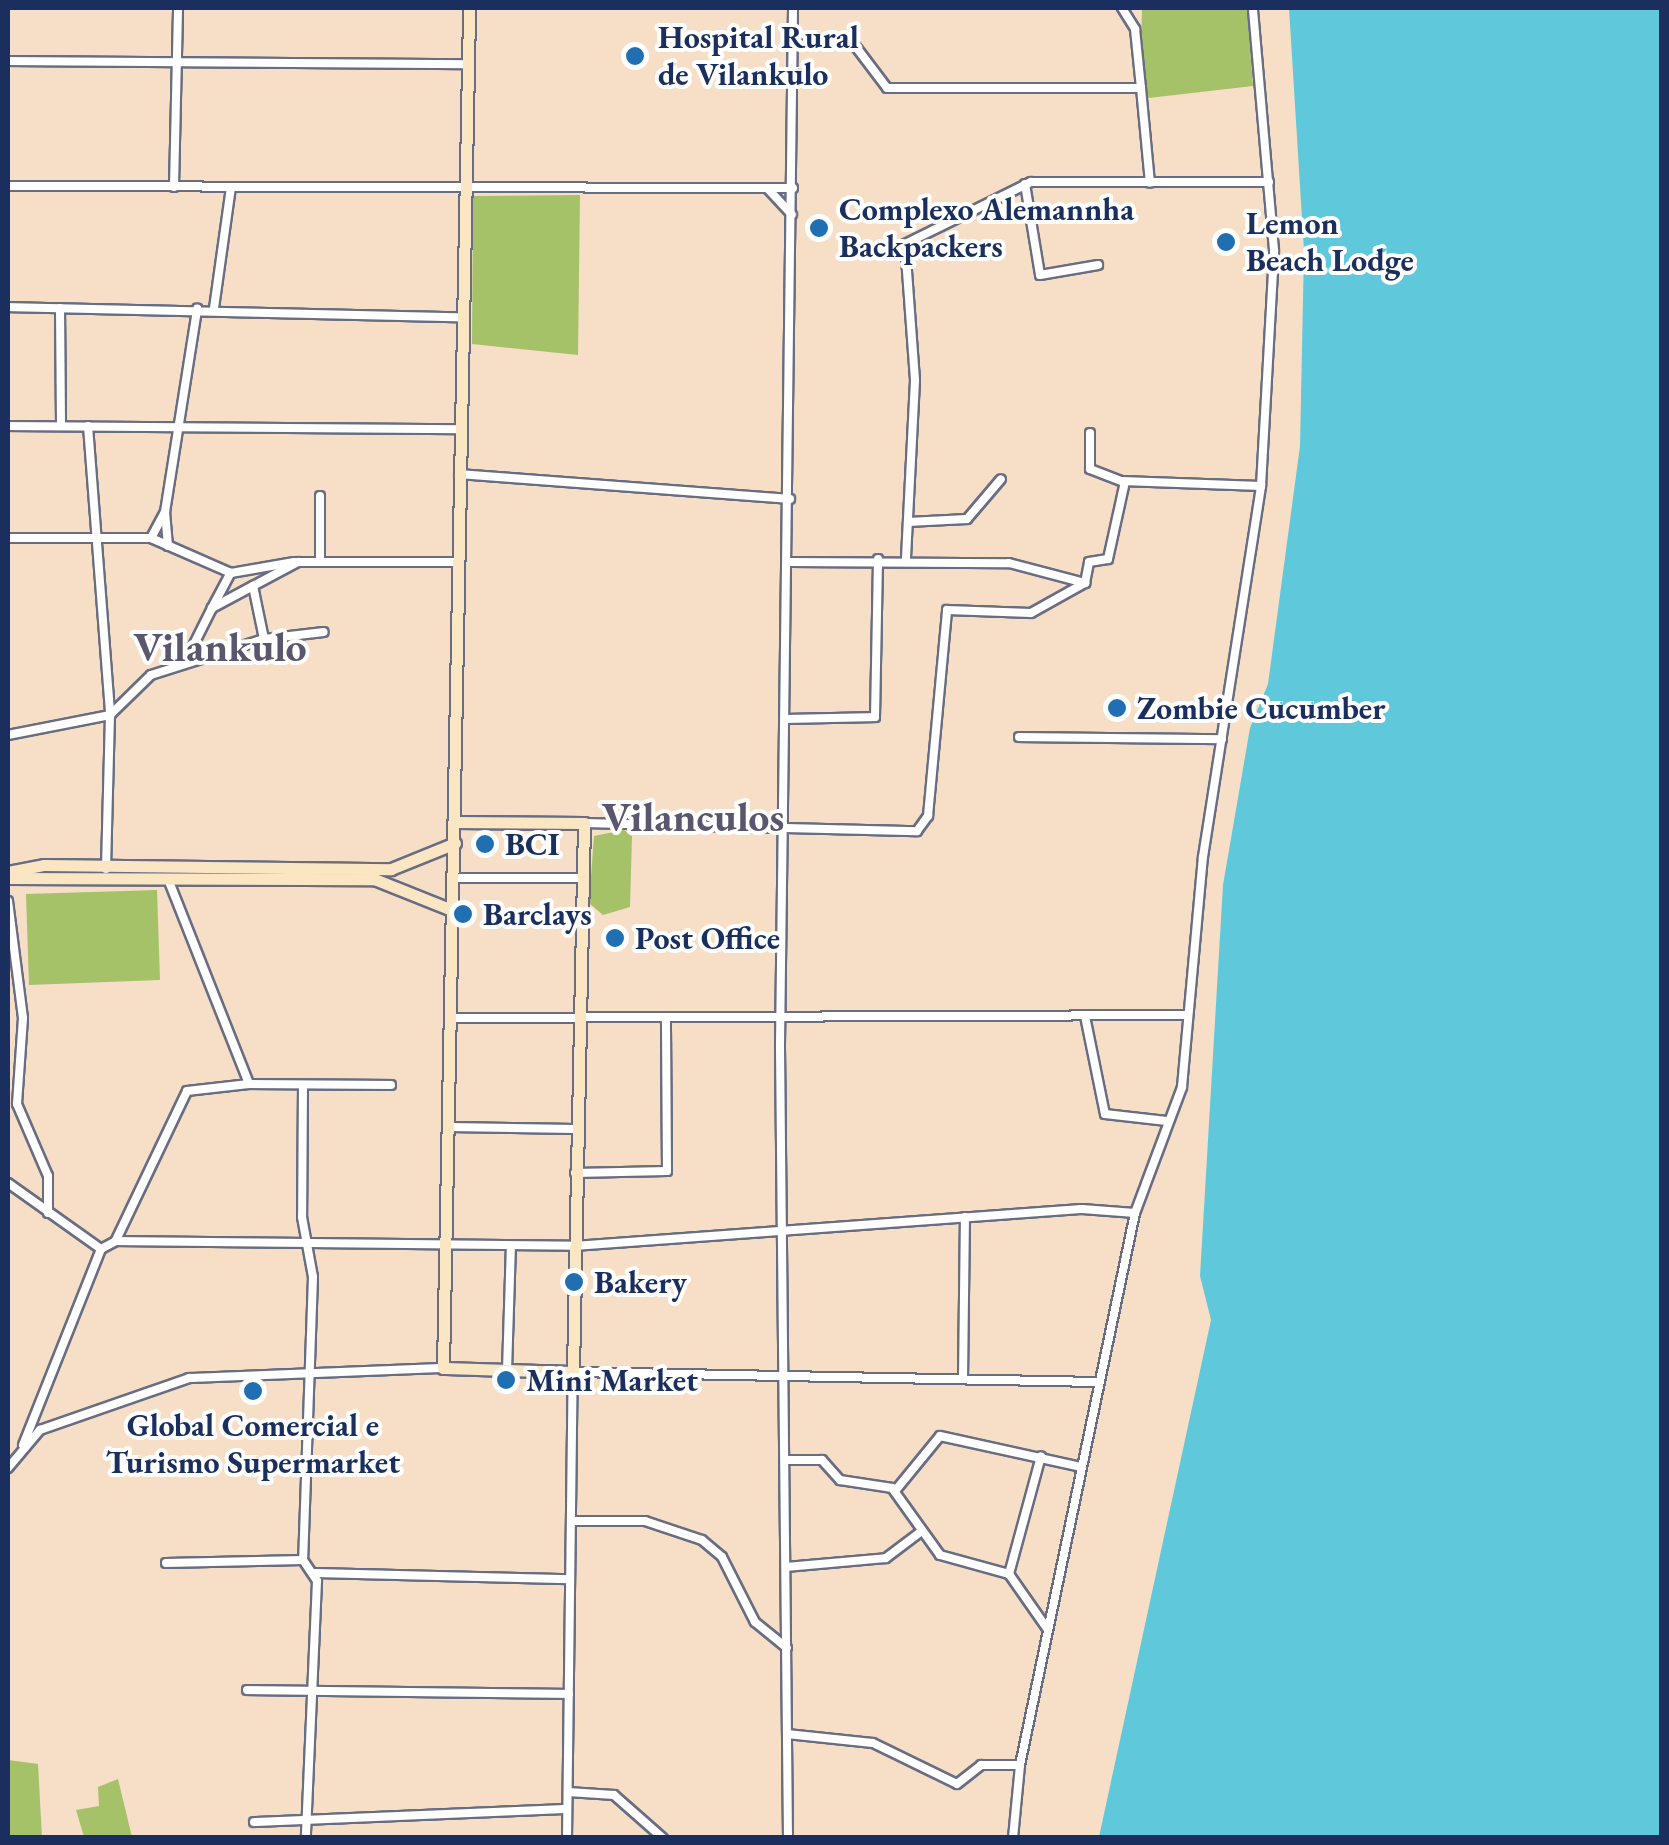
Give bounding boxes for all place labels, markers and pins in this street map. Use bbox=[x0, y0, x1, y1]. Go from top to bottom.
place label: Hospital Rural de Vilankulo bbox=[658, 19, 859, 94]
marker: Hospital Rural de Vilankulo bbox=[622, 43, 648, 69]
place label: Complexo Alemannha Backpackers bbox=[839, 191, 1134, 266]
place label: Lemon Beach Lodge bbox=[1246, 205, 1414, 280]
marker: Complexo Alemannha Backpackers bbox=[808, 217, 830, 239]
marker: Lemon Beach Lodge bbox=[1215, 231, 1237, 253]
place label: Zombie Cucumber bbox=[1137, 689, 1385, 727]
marker: Zombie Cucumber bbox=[1106, 697, 1128, 719]
place label: BCI bbox=[505, 825, 559, 863]
marker: BCI bbox=[474, 833, 496, 855]
place label: Barclays bbox=[483, 895, 592, 933]
marker: Barclays bbox=[452, 903, 474, 925]
place label: Post Office bbox=[635, 919, 780, 957]
marker: Post Office bbox=[604, 927, 626, 949]
place label: Bakery bbox=[594, 1263, 687, 1301]
marker: Bakery bbox=[563, 1271, 585, 1293]
place label: Mini Market bbox=[526, 1361, 698, 1399]
marker: Mini Market bbox=[495, 1369, 517, 1391]
marker: Global Comercial e Turismo Supermarket bbox=[242, 1380, 264, 1402]
place label: Global Comercial e Turismo Supermarket bbox=[106, 1407, 400, 1482]

